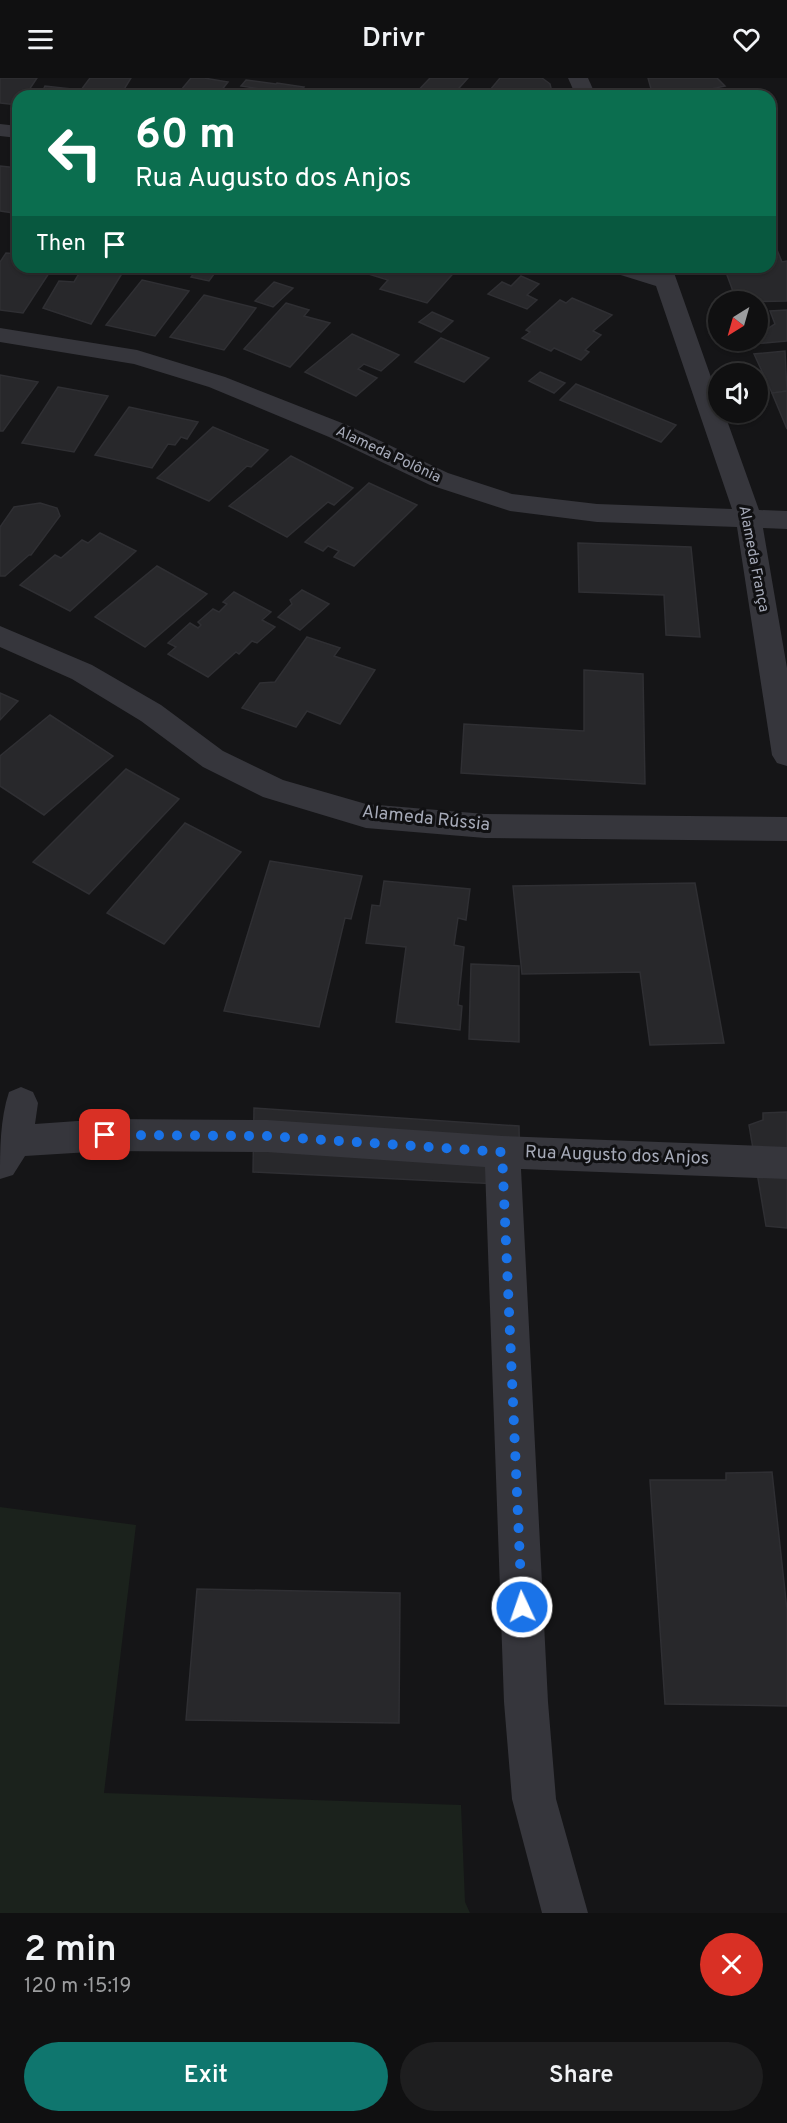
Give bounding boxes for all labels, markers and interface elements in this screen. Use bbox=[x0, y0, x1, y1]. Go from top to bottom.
text: Drivr bbox=[362, 22, 425, 56]
icon: menu bbox=[24, 23, 57, 56]
icon: heart bbox=[730, 23, 763, 56]
text: 60 m bbox=[135, 110, 236, 163]
icon: left bbox=[36, 114, 114, 192]
text: Rua Augusto dos Anjos bbox=[135, 162, 411, 196]
icon: arrive bbox=[98, 228, 131, 261]
text: Then bbox=[36, 231, 86, 258]
north arrow bbox=[708, 291, 768, 351]
map controls bbox=[708, 291, 768, 423]
button: sound bbox=[708, 363, 768, 423]
street label: Alameda Polônia bbox=[332, 422, 444, 488]
street label: Alameda França bbox=[733, 504, 773, 614]
street label: Alameda Rússia bbox=[361, 801, 491, 837]
pin bbox=[79, 1109, 130, 1160]
icon: arrive bbox=[88, 1118, 121, 1151]
street label: Rua Augusto dos Anjos bbox=[525, 1141, 709, 1171]
position arrow bbox=[490, 1575, 554, 1639]
text: 2 min bbox=[24, 1928, 117, 1974]
button: close bbox=[700, 1933, 763, 1996]
text: 120 m · 15:19 bbox=[24, 1974, 131, 2000]
button: Exit bbox=[24, 2042, 388, 2111]
button: Share bbox=[400, 2042, 763, 2111]

